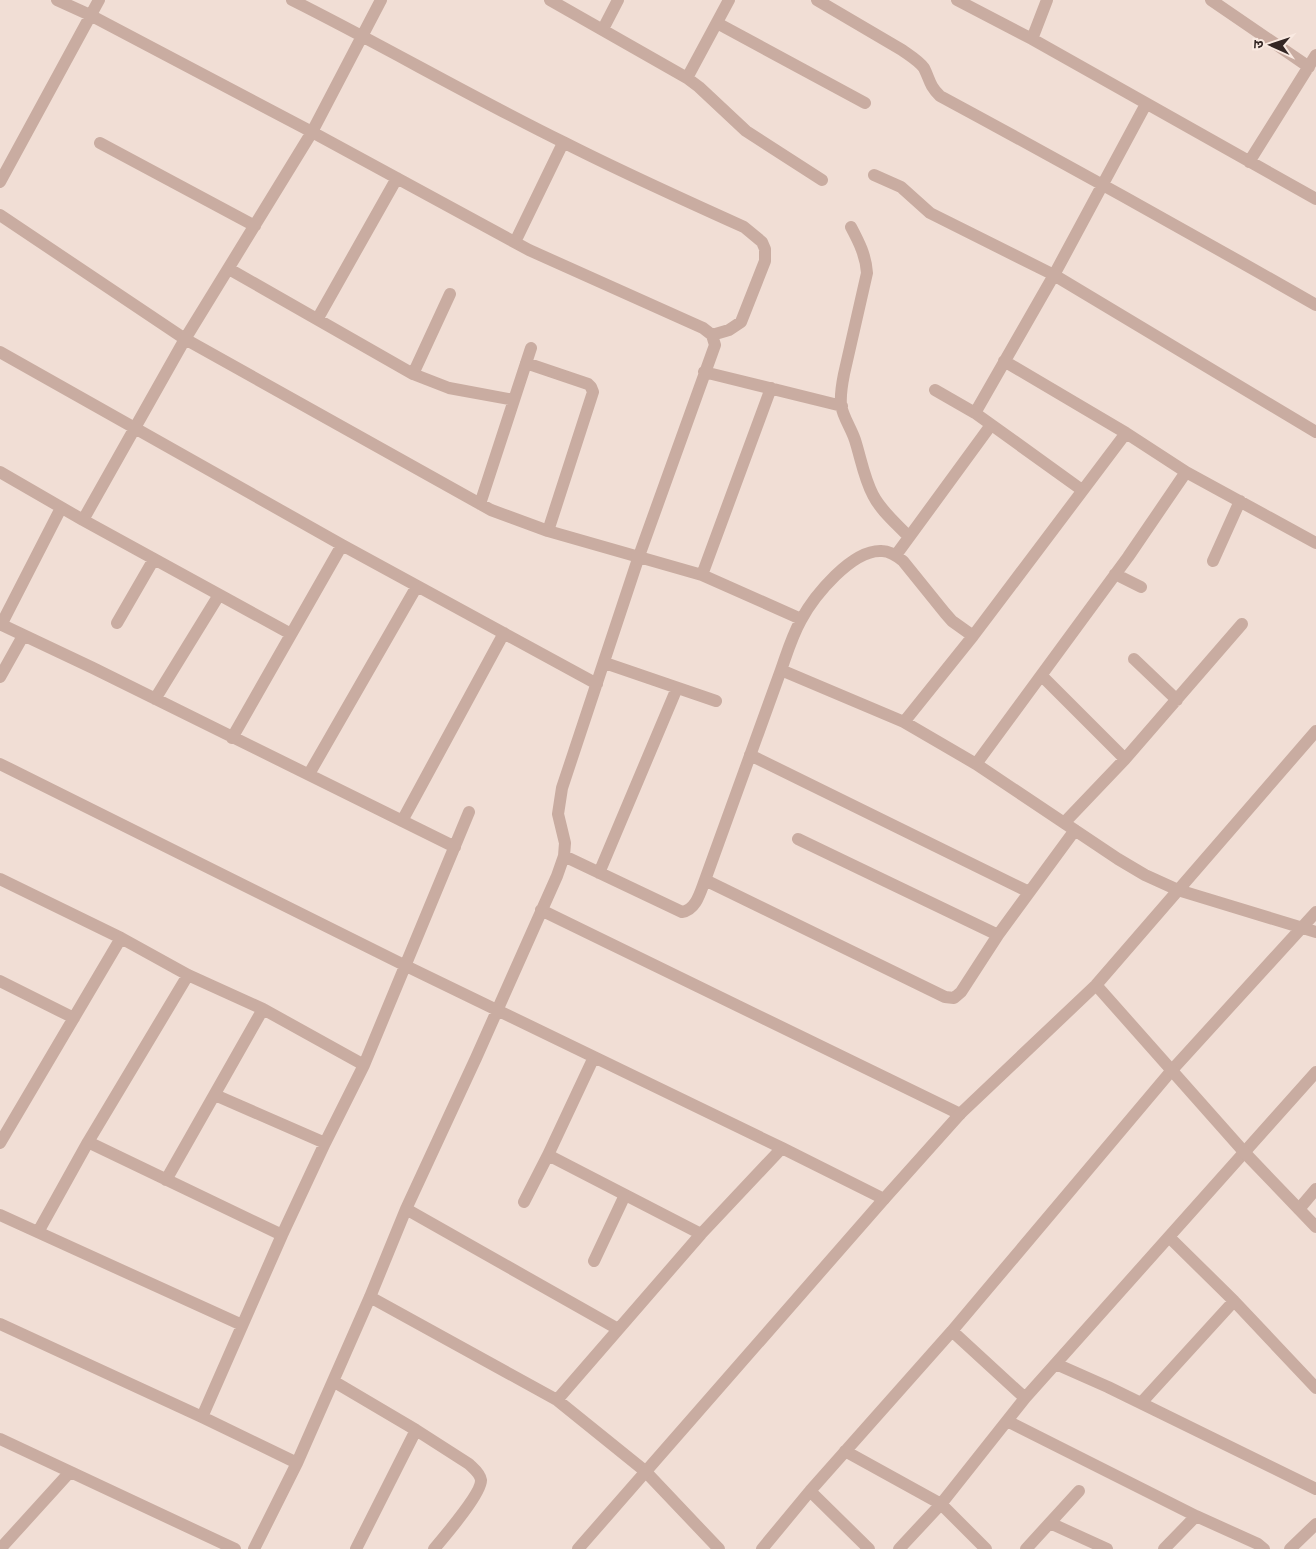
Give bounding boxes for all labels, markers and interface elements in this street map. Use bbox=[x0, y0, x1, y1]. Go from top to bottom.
north arrow bbox=[1246, 20, 1296, 70]
text: उ bbox=[1249, 39, 1266, 49]

